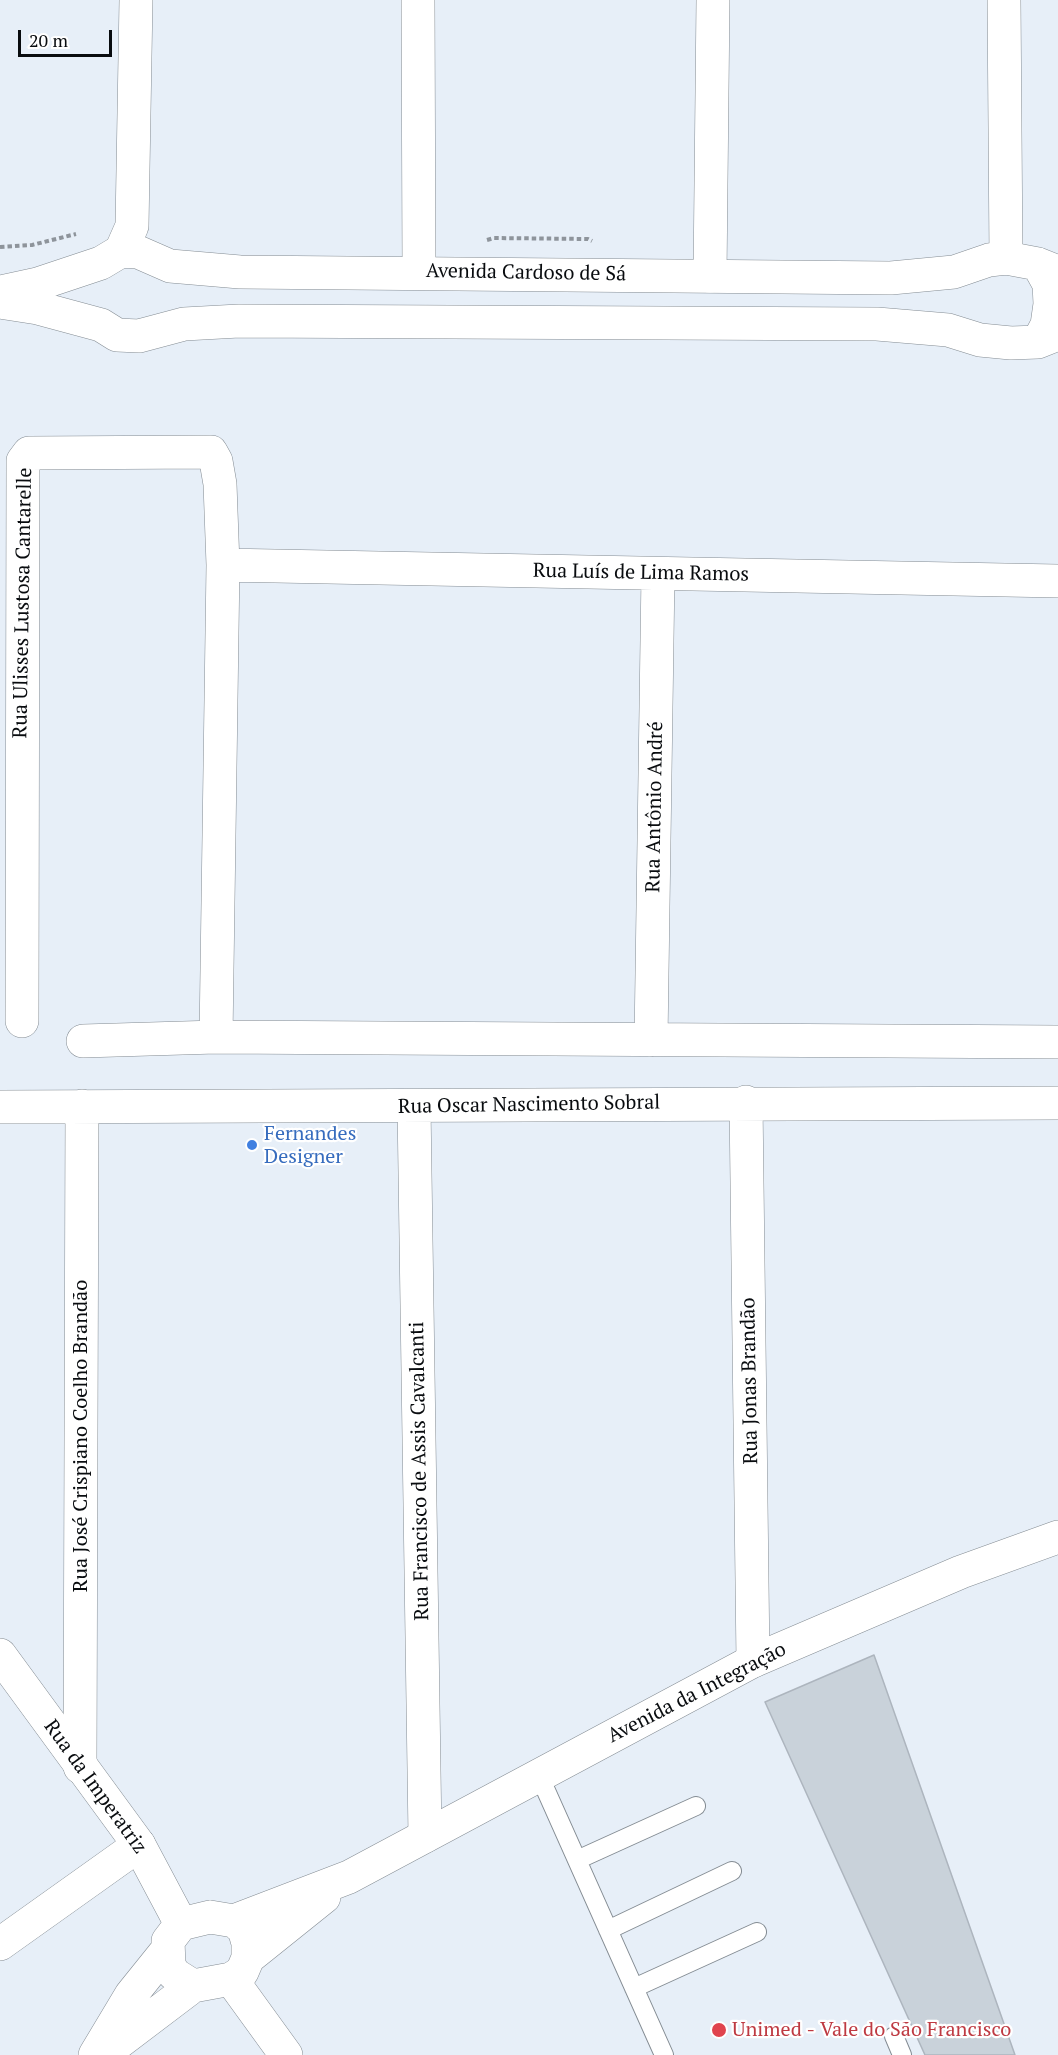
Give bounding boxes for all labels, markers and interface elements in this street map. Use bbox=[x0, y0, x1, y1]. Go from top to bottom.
scale bar bbox=[21, 18, 116, 56]
text: 20 m bbox=[29, 28, 68, 52]
street label: Avenida Cardoso de Sá bbox=[426, 259, 626, 287]
street label: Rua Ulisses Lustosa Cantarelle bbox=[9, 467, 37, 739]
street label: Rua Luís de Lima Ramos bbox=[533, 559, 749, 587]
street label: Rua Antônio André bbox=[642, 721, 668, 893]
street label: Rua Oscar Nascimento Sobral bbox=[398, 1091, 660, 1119]
place label: Fernandes Designer bbox=[264, 1122, 356, 1169]
marker: Fernandes Designer bbox=[245, 1138, 259, 1152]
street label: Rua José Crispiano Coelho Brandão bbox=[69, 1280, 93, 1592]
street label: Rua Jonas Brandão bbox=[737, 1297, 763, 1465]
street label: Rua Francisco de Assis Cavalcanti bbox=[405, 1321, 435, 1621]
street label: Avenida da Integração bbox=[604, 1638, 790, 1748]
street label: Rua da Imperatriz bbox=[38, 1715, 152, 1859]
place label: Unimed - Vale do São Francisco bbox=[732, 2018, 1011, 2042]
marker: Unimed - Vale do São Francisco bbox=[710, 2021, 728, 2039]

